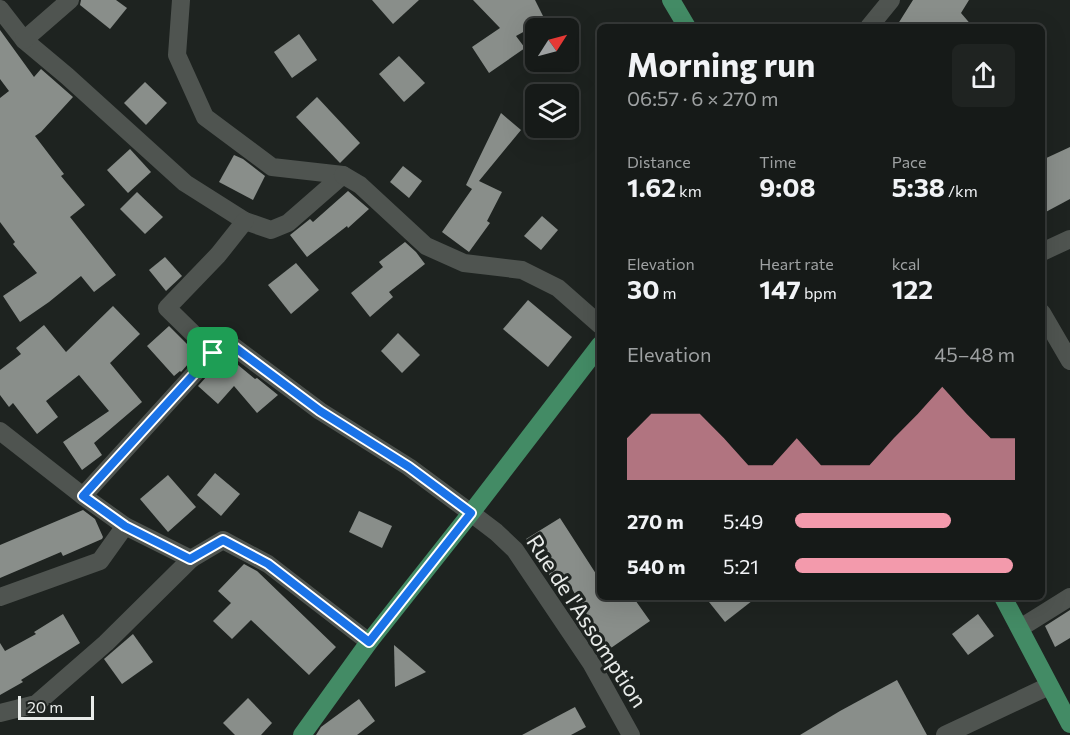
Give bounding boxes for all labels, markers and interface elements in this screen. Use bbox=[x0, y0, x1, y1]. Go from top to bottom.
north arrow bbox=[525, 18, 579, 72]
map controls bbox=[525, 18, 579, 138]
text: Morning run bbox=[627, 43, 815, 84]
button: share bbox=[952, 44, 1015, 107]
button: layers bbox=[525, 84, 579, 138]
text: 06:57 · 6 × 270 m bbox=[627, 86, 778, 110]
text: Distance bbox=[627, 152, 691, 171]
text: Time bbox=[759, 152, 796, 171]
text: Pace bbox=[892, 152, 926, 171]
text: 1.62 bbox=[627, 171, 676, 202]
text: 9:08 bbox=[759, 171, 816, 202]
text: 5:38 bbox=[892, 171, 945, 202]
text: km bbox=[676, 181, 702, 200]
text: /km bbox=[945, 181, 978, 200]
text: Elevation bbox=[627, 254, 695, 273]
text: Heart rate bbox=[759, 254, 834, 273]
text: kcal bbox=[892, 254, 920, 273]
text: 30 bbox=[627, 273, 659, 304]
text: 147 bbox=[759, 273, 801, 304]
text: 122 bbox=[892, 273, 933, 304]
text: m bbox=[659, 283, 676, 302]
text: bpm bbox=[801, 283, 837, 302]
pin bbox=[187, 327, 238, 378]
icon: arrive bbox=[196, 336, 229, 369]
text: Elevation bbox=[627, 342, 712, 366]
text: 45–48 m bbox=[934, 342, 1015, 366]
text: 270 m bbox=[627, 509, 684, 533]
text: 5:49 bbox=[723, 509, 763, 533]
street label: Rue de l'Assomption bbox=[521, 529, 653, 712]
text: 540 m bbox=[627, 554, 686, 578]
text: 5:21 bbox=[723, 554, 759, 578]
scale bar bbox=[18, 693, 94, 720]
text: 20 m bbox=[27, 697, 63, 716]

